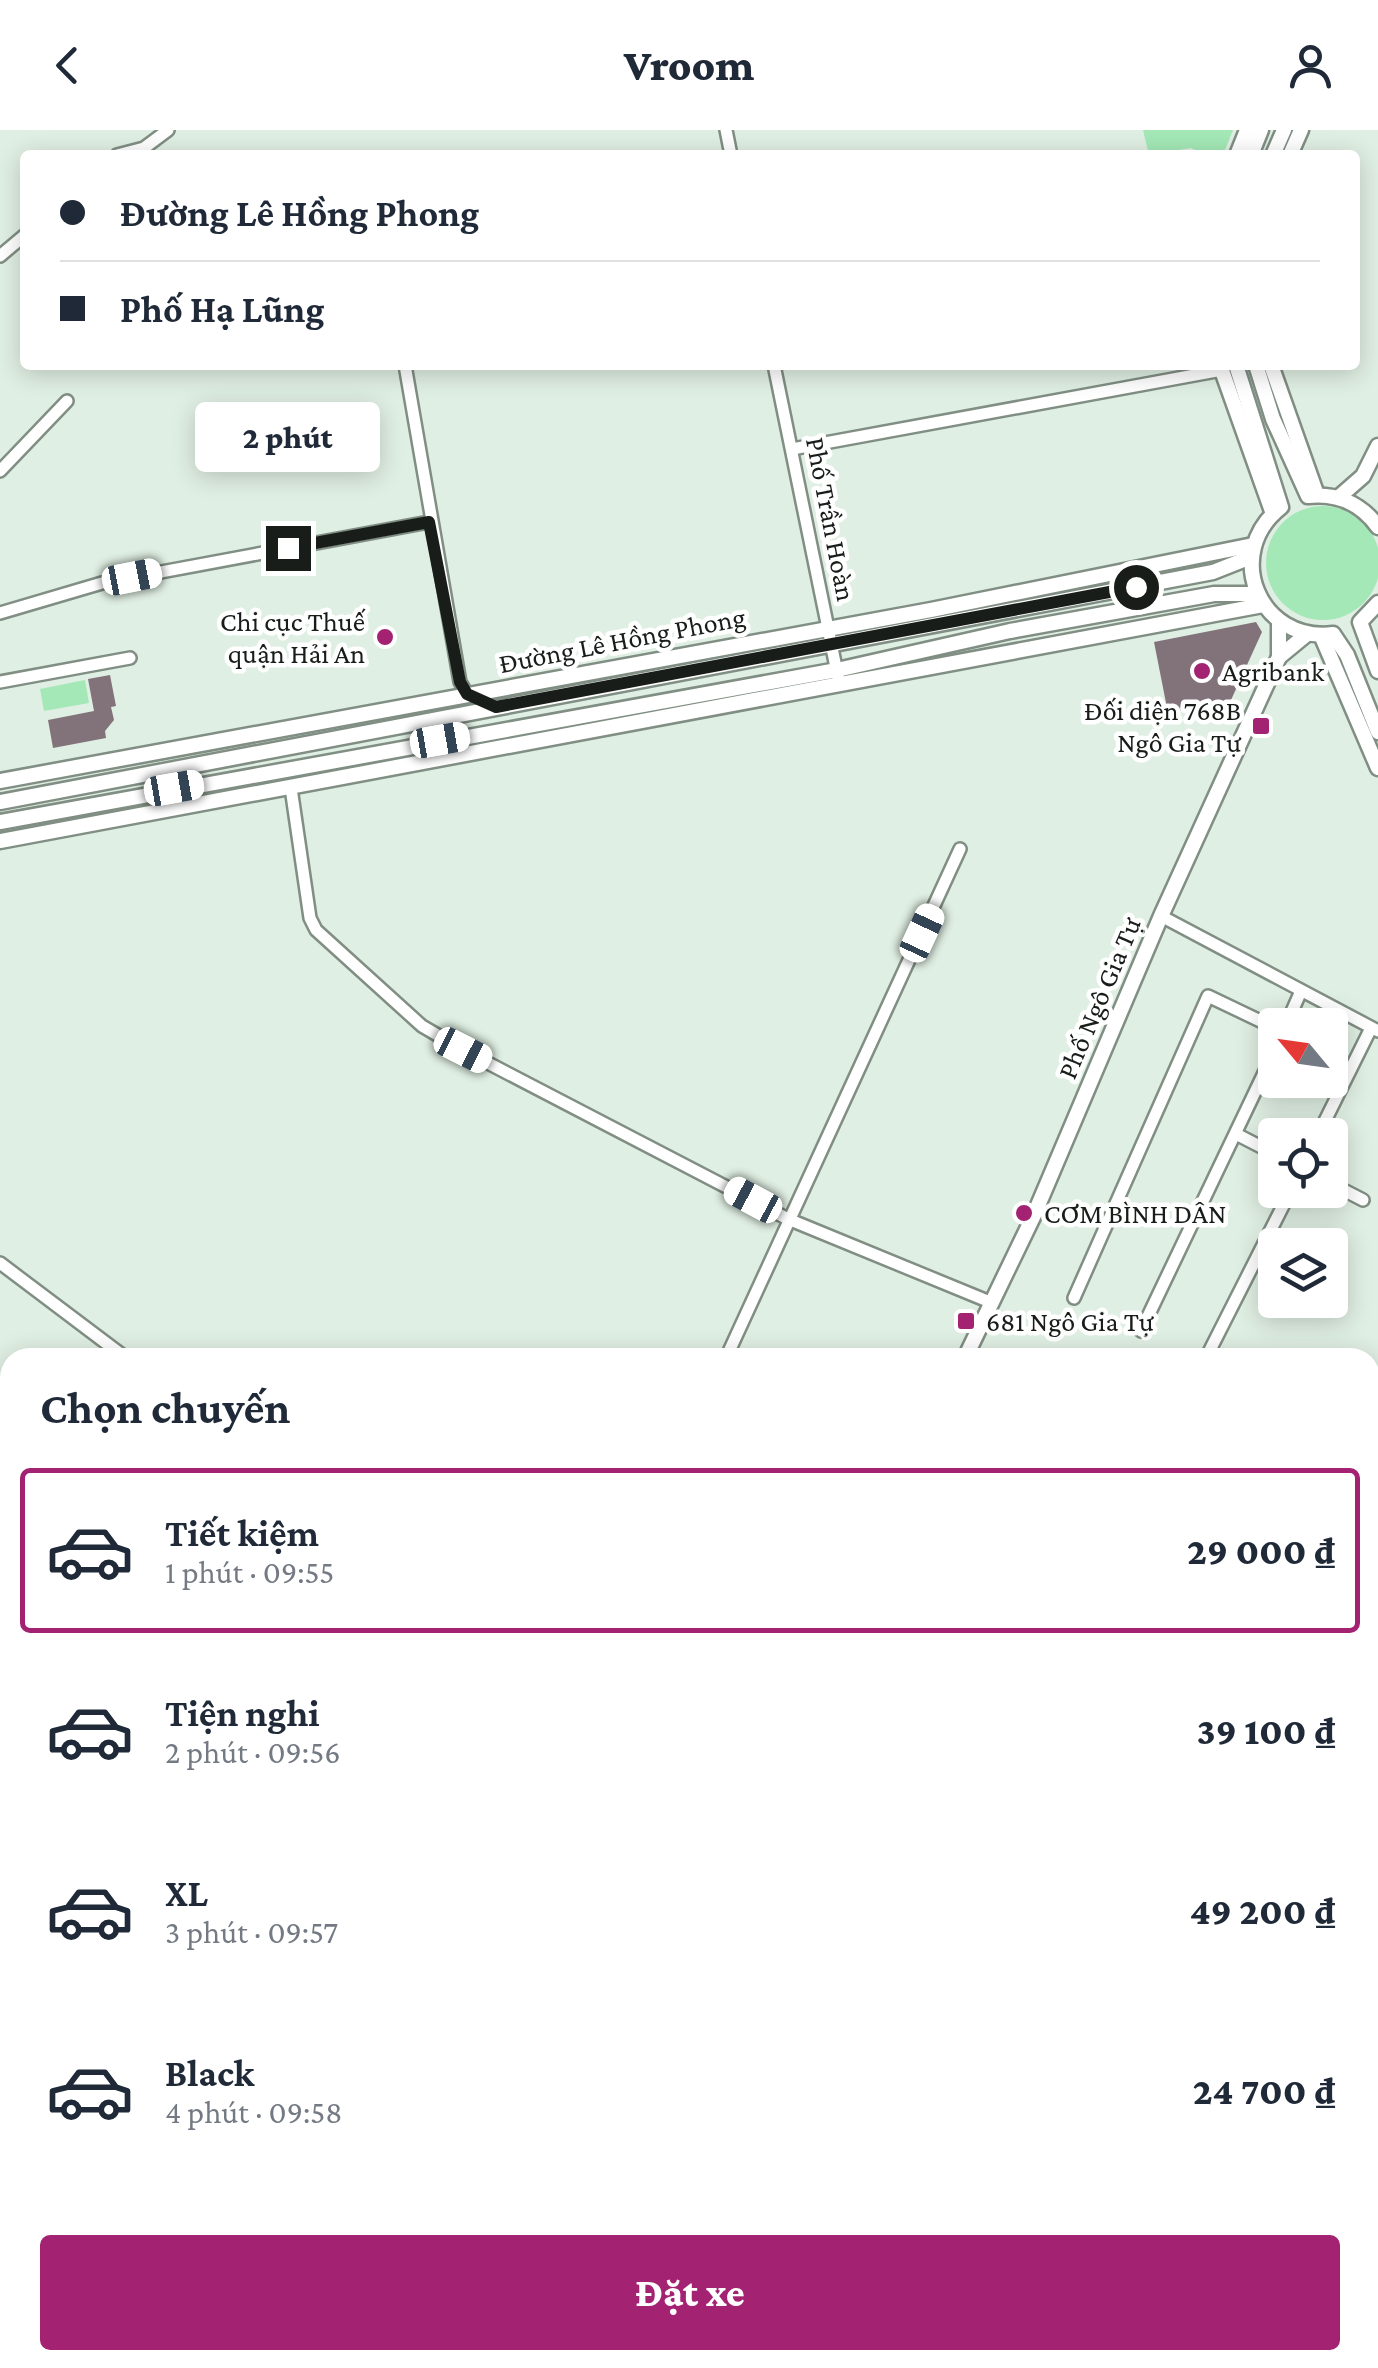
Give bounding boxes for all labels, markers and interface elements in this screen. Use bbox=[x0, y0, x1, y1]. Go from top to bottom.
icon: back bbox=[40, 38, 95, 93]
icon: person bbox=[1283, 38, 1338, 93]
text: Vroom bbox=[624, 40, 754, 90]
text: Đường Lê Hồng Phong bbox=[120, 192, 479, 234]
text: Phố Hạ Lũng bbox=[120, 288, 324, 330]
callout: 2 phút bbox=[196, 403, 380, 473]
text: 2 phút bbox=[242, 419, 333, 455]
street label: Phố Trần Hoàn bbox=[800, 434, 862, 604]
route end bbox=[266, 526, 311, 571]
car bbox=[100, 557, 164, 597]
route start bbox=[1114, 565, 1159, 610]
street label: Đường Lê Hồng Phong bbox=[496, 601, 748, 679]
place label: Chi cục Thuế quận Hải An bbox=[220, 606, 366, 669]
marker: Chi cục Thuế quận Hải An bbox=[374, 626, 396, 648]
place label: Agribank bbox=[1222, 656, 1325, 687]
marker: Agribank bbox=[1191, 660, 1213, 682]
place label: Đối diện 768B Ngô Gia Tự bbox=[1084, 695, 1242, 758]
marker: Đối diện 768B Ngô Gia Tự bbox=[1250, 715, 1272, 737]
car bbox=[408, 720, 472, 760]
car bbox=[142, 768, 206, 808]
car bbox=[896, 899, 948, 967]
street label: Phố Ngô Gia Tự bbox=[1051, 912, 1147, 1083]
north arrow bbox=[1258, 1008, 1348, 1098]
map controls bbox=[1258, 1008, 1348, 1318]
car bbox=[429, 1023, 497, 1077]
button: locate bbox=[1258, 1118, 1348, 1208]
car bbox=[719, 1173, 787, 1227]
place label: CƠM BÌNH DÂN bbox=[1044, 1198, 1226, 1229]
marker: CƠM BÌNH DÂN bbox=[1013, 1202, 1035, 1224]
button: layers bbox=[1258, 1228, 1348, 1318]
place label: 681 Ngô Gia Tự bbox=[986, 1306, 1155, 1337]
marker: 681 Ngô Gia Tự bbox=[955, 1310, 977, 1332]
text: Chọn chuyến bbox=[40, 1383, 290, 1433]
icon: car bbox=[45, 1506, 135, 1596]
text: Tiết kiệm bbox=[165, 1512, 319, 1554]
text: 29 000 ₫ bbox=[1187, 1530, 1335, 1572]
text: 1 phút · 09:55 bbox=[165, 1554, 334, 1590]
icon: car bbox=[45, 1686, 135, 1776]
text: Tiện nghi bbox=[165, 1692, 319, 1734]
text: 39 100 ₫ bbox=[1197, 1710, 1335, 1752]
text: 2 phút · 09:56 bbox=[165, 1734, 340, 1770]
icon: car bbox=[45, 1866, 135, 1956]
text: XL bbox=[165, 1872, 208, 1914]
text: 49 200 ₫ bbox=[1190, 1890, 1335, 1932]
text: 3 phút · 09:57 bbox=[165, 1914, 338, 1950]
icon: car bbox=[45, 2046, 135, 2136]
text: Black bbox=[165, 2052, 254, 2094]
text: 24 700 ₫ bbox=[1193, 2070, 1335, 2112]
text: 4 phút · 09:58 bbox=[165, 2094, 343, 2130]
button: Đặt xe bbox=[40, 2235, 1340, 2350]

